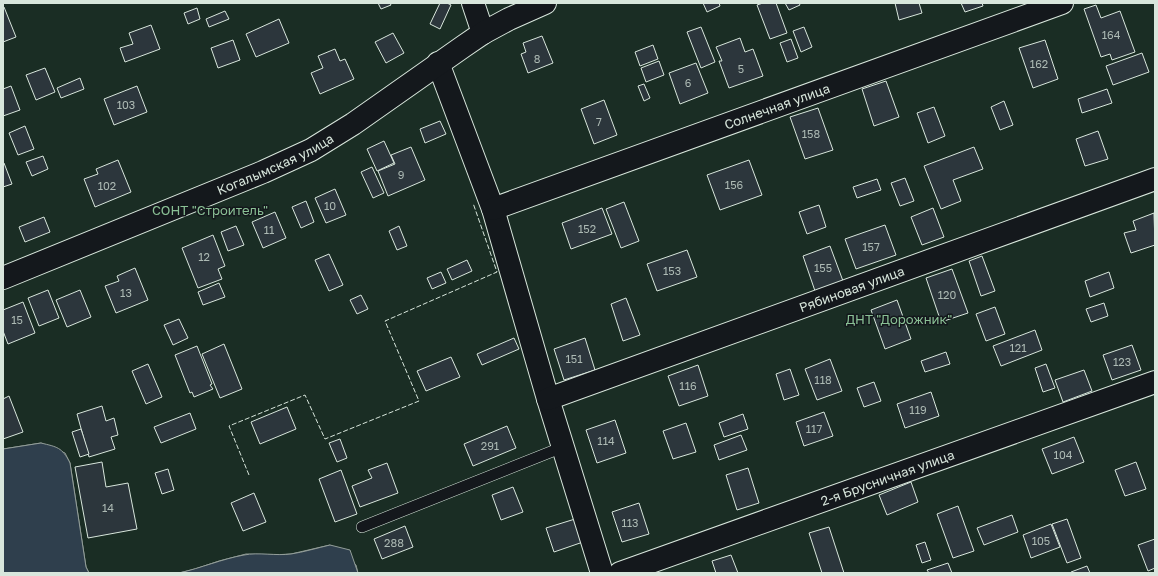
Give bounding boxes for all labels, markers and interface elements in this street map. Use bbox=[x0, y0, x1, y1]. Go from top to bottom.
house number: 164 bbox=[1102, 28, 1121, 41]
house number: 8 bbox=[534, 52, 541, 65]
house number: 162 bbox=[1030, 57, 1048, 70]
house number: 5 bbox=[738, 62, 744, 75]
house number: 6 bbox=[685, 76, 692, 89]
street label: Солнечная улица bbox=[722, 80, 832, 133]
house number: 103 bbox=[117, 98, 135, 111]
house number: 7 bbox=[596, 115, 602, 128]
house number: 158 bbox=[802, 127, 820, 140]
street label: Когалымская улица bbox=[214, 130, 336, 198]
house number: 9 bbox=[398, 168, 404, 181]
house number: 156 bbox=[725, 178, 744, 191]
house number: 102 bbox=[98, 179, 116, 192]
house number: 10 bbox=[324, 199, 336, 212]
park label: СОНТ "Строитель" bbox=[152, 202, 268, 218]
house number: 152 bbox=[578, 222, 596, 235]
house number: 11 bbox=[264, 223, 274, 236]
house number: 157 bbox=[862, 240, 880, 253]
house number: 12 bbox=[198, 250, 210, 263]
house number: 155 bbox=[814, 261, 832, 274]
street label: Рябиновая улица bbox=[797, 263, 907, 315]
house number: 153 bbox=[663, 264, 681, 277]
house number: 13 bbox=[120, 286, 132, 299]
house number: 120 bbox=[938, 288, 956, 301]
park label: ДНТ "Дорожник" bbox=[846, 311, 952, 327]
house number: 15 bbox=[11, 313, 23, 326]
house number: 121 bbox=[1009, 341, 1027, 354]
house number: 151 bbox=[565, 352, 583, 365]
house number: 123 bbox=[1113, 355, 1131, 368]
house number: 118 bbox=[814, 373, 832, 386]
house number: 116 bbox=[679, 379, 697, 392]
house number: 119 bbox=[909, 403, 927, 416]
house number: 117 bbox=[806, 422, 822, 435]
house number: 114 bbox=[597, 434, 615, 447]
house number: 291 bbox=[481, 439, 499, 452]
street label: 2-я Брусничная улица bbox=[818, 446, 957, 509]
house number: 104 bbox=[1054, 448, 1073, 461]
house number: 14 bbox=[102, 501, 114, 514]
house number: 113 bbox=[621, 516, 639, 529]
house number: 105 bbox=[1032, 534, 1050, 547]
house number: 288 bbox=[384, 536, 404, 549]

